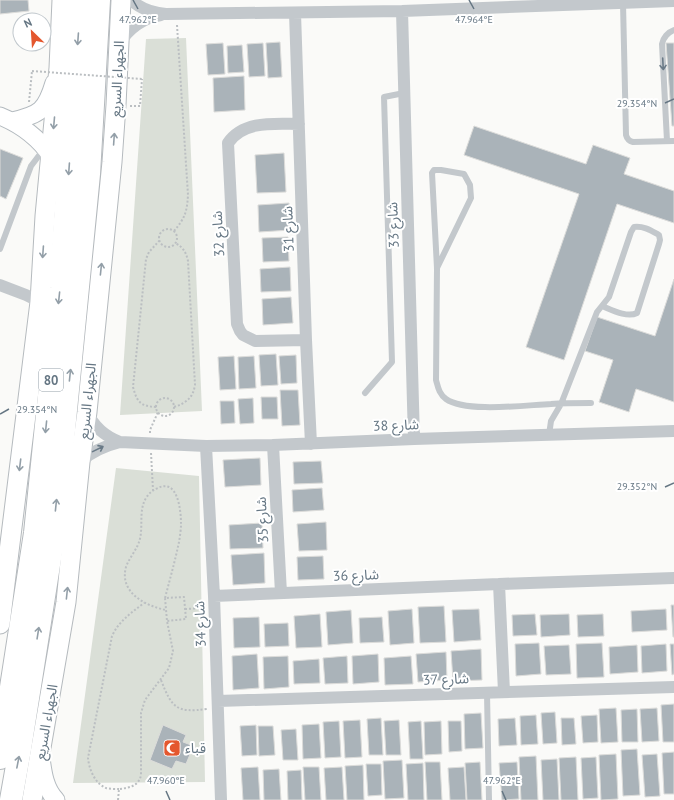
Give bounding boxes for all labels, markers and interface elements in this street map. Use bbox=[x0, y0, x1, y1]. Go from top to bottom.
north arrow bbox=[12, 12, 52, 52]
text: 47.962°E bbox=[119, 13, 157, 26]
text: 47.964°E bbox=[455, 13, 493, 26]
text: N bbox=[22, 15, 34, 31]
one-way arrow bbox=[75, 32, 82, 45]
street label: الجهراء السريع bbox=[106, 40, 130, 118]
one-way arrow bbox=[659, 57, 666, 70]
text: 29.354°N bbox=[617, 97, 657, 110]
one-way arrow bbox=[50, 116, 58, 129]
one-way arrow bbox=[110, 133, 117, 146]
one-way arrow bbox=[65, 162, 72, 175]
street label: شارع 33 bbox=[383, 201, 405, 248]
street label: شارع 31 bbox=[278, 205, 300, 252]
street label: شارع 32 bbox=[208, 210, 230, 258]
one-way arrow bbox=[39, 245, 46, 258]
one-way arrow bbox=[97, 263, 105, 276]
one-way arrow bbox=[55, 291, 63, 304]
street label: الجهراء السريع bbox=[74, 362, 102, 440]
road number: 80 bbox=[39, 369, 63, 391]
one-way arrow bbox=[66, 369, 73, 382]
text: 29.354°N bbox=[17, 403, 57, 416]
street label: شارع 38 bbox=[373, 415, 420, 437]
one-way arrow bbox=[42, 421, 49, 434]
one-way arrow bbox=[92, 445, 104, 452]
one-way arrow bbox=[16, 458, 24, 471]
text: 29.352°N bbox=[617, 480, 657, 493]
street label: شارع 35 bbox=[252, 496, 274, 544]
one-way arrow bbox=[53, 499, 60, 512]
street label: شارع 36 bbox=[333, 565, 380, 587]
one-way arrow bbox=[63, 587, 70, 600]
street label: شارع 34 bbox=[190, 600, 212, 647]
one-way arrow bbox=[34, 627, 42, 640]
street label: شارع 37 bbox=[423, 669, 470, 691]
street label: الجهراء السريع bbox=[30, 683, 63, 762]
mosque icon: قباء bbox=[162, 738, 182, 758]
place label: قباء bbox=[185, 739, 206, 757]
one-way arrow bbox=[14, 756, 22, 769]
text: 47.960°E bbox=[147, 774, 185, 787]
text: 47.962°E bbox=[483, 774, 521, 787]

